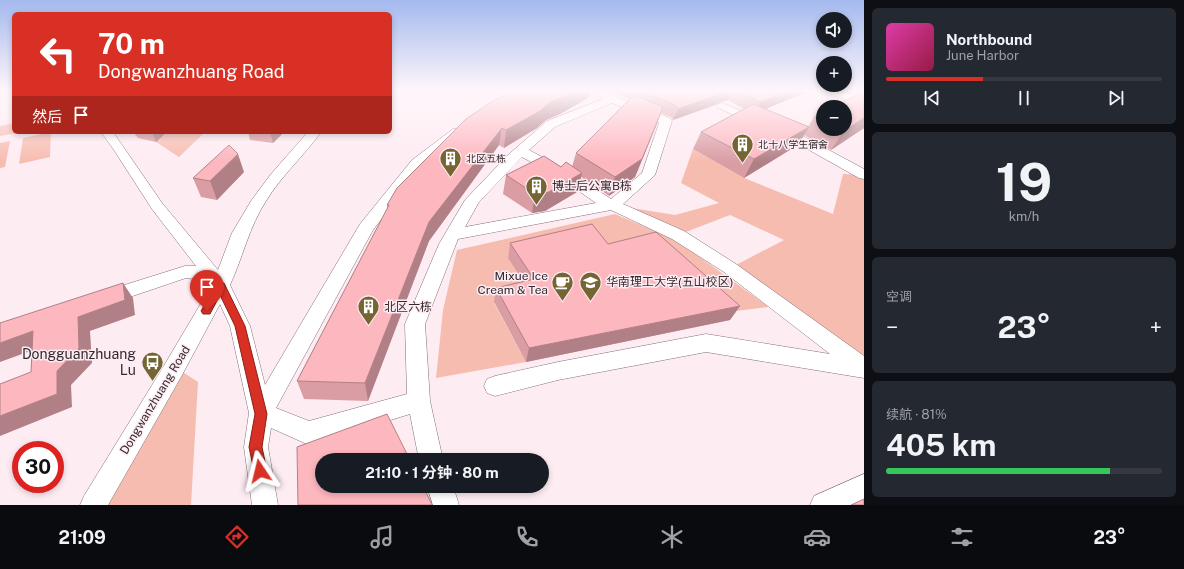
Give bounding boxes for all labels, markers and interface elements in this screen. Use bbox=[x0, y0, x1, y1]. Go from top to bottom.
map controls bbox=[816, 12, 852, 136]
button: sound bbox=[816, 12, 852, 48]
text: 70 m bbox=[98, 27, 165, 60]
icon: left bbox=[32, 28, 84, 80]
text: Northbound bbox=[946, 31, 1032, 48]
text: June Harbor bbox=[946, 48, 1019, 63]
button: + bbox=[816, 56, 852, 92]
text: Dongwanzhuang Road bbox=[98, 61, 284, 82]
icon: previous bbox=[921, 87, 943, 109]
icon: pause bbox=[1013, 87, 1035, 109]
icon: next bbox=[1105, 87, 1127, 109]
button: − bbox=[816, 100, 852, 136]
icon: arrive bbox=[70, 104, 92, 126]
text: 然后 bbox=[32, 108, 62, 125]
building icon: 北十八学生宿舍 bbox=[730, 131, 756, 164]
place label: 北十八学生宿舍 bbox=[758, 138, 828, 150]
building icon: 北区五栋 bbox=[437, 145, 463, 178]
place label: 北区五栋 bbox=[466, 152, 506, 164]
text: 19 bbox=[996, 152, 1052, 213]
building icon: 博士后公寓B栋 bbox=[524, 173, 550, 206]
place label: 博士后公寓B栋 bbox=[552, 179, 632, 193]
text: km/h bbox=[1009, 209, 1039, 224]
place label: Mixue Ice Cream & Tea bbox=[477, 269, 548, 297]
school or university icon: 华南理工大学(五山校区) bbox=[578, 269, 604, 302]
pin bbox=[190, 270, 224, 311]
cafe icon: Mixue Ice Cream & Tea bbox=[550, 270, 576, 303]
place label: 华南理工大学(五山校区) bbox=[606, 275, 733, 289]
icon: arrive bbox=[196, 276, 218, 298]
text: 空调 bbox=[886, 289, 912, 304]
building icon: 北区六栋 bbox=[355, 294, 381, 327]
place label: 北区六栋 bbox=[384, 300, 432, 314]
text: 23° bbox=[997, 309, 1051, 345]
text: − bbox=[886, 314, 898, 340]
text: + bbox=[1150, 314, 1162, 340]
street label: Dongwanzhuang Road bbox=[117, 343, 193, 457]
place label: Dongguanzhuang Lu bbox=[22, 346, 136, 378]
bus stop icon: Dongguanzhuang Lu bbox=[139, 349, 165, 382]
text: 续航 · 81% bbox=[886, 407, 947, 422]
text: 405 km bbox=[886, 427, 996, 463]
speed limit sign: 30 bbox=[12, 441, 64, 493]
position arrow bbox=[239, 450, 281, 492]
text: 21:10 · 1 分钟 · 80 m bbox=[365, 464, 499, 481]
icon: directions bbox=[223, 523, 251, 551]
icon: music bbox=[368, 523, 396, 551]
icon: phone bbox=[513, 523, 541, 551]
icon: climate bbox=[658, 523, 686, 551]
icon: car bbox=[803, 523, 831, 551]
icon: filters bbox=[948, 523, 976, 551]
text: 21:09 bbox=[59, 527, 106, 548]
text: 23° bbox=[1093, 527, 1125, 548]

